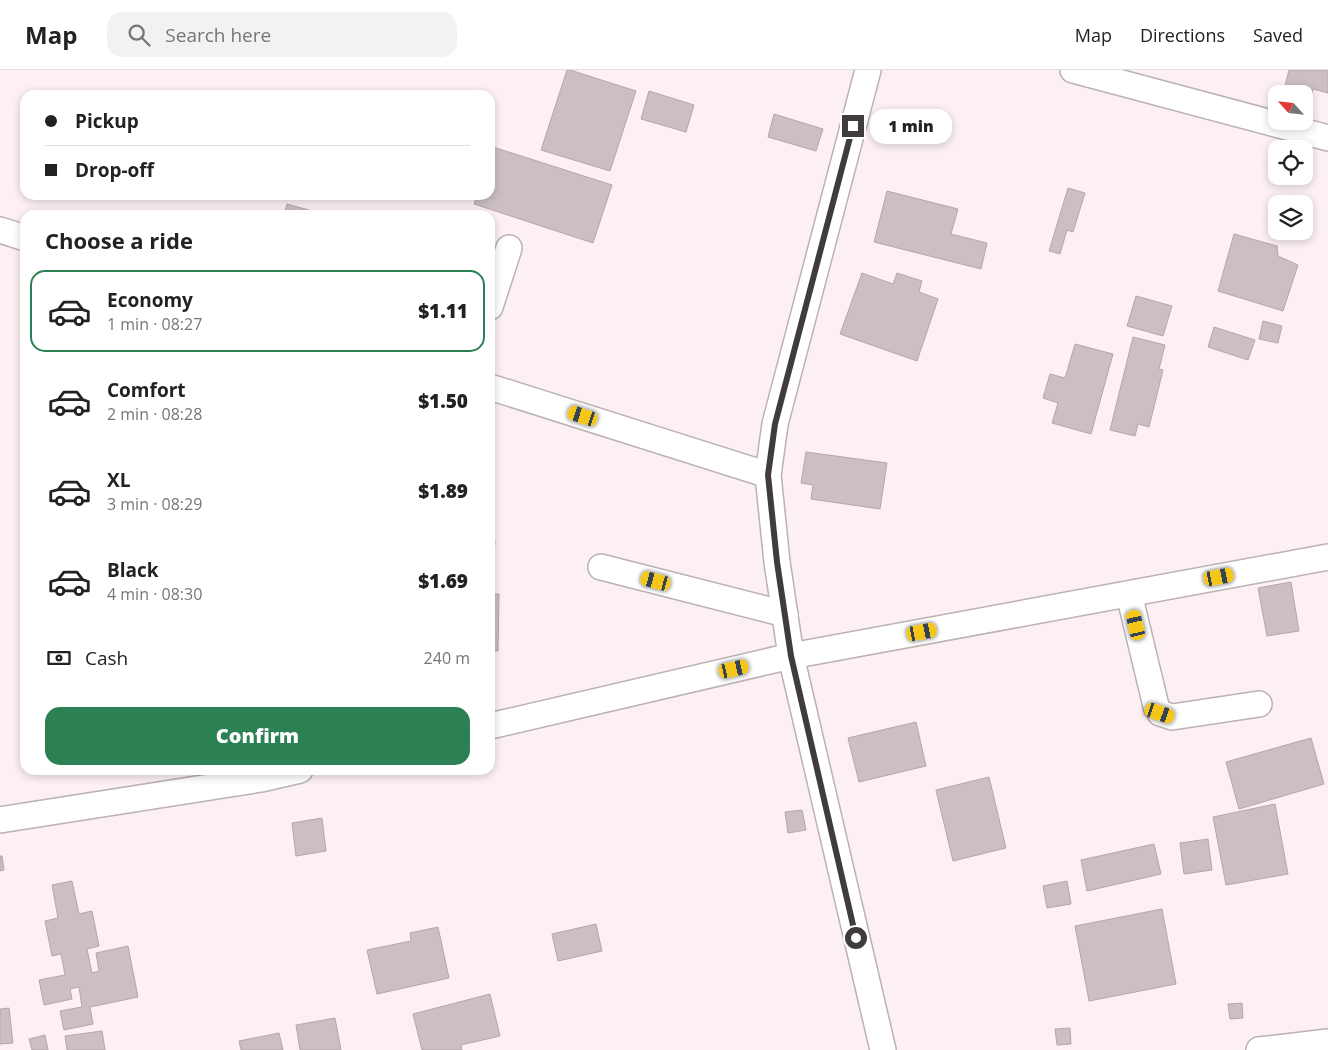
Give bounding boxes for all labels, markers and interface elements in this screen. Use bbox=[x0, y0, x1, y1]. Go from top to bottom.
search box bbox=[107, 12, 457, 57]
text: Map bbox=[25, 18, 77, 51]
icon: search bbox=[125, 21, 153, 49]
text: Search here bbox=[165, 22, 271, 48]
text: Map bbox=[1075, 23, 1112, 47]
text: Directions bbox=[1140, 23, 1225, 47]
text: Saved bbox=[1253, 23, 1303, 47]
north arrow bbox=[1268, 85, 1312, 130]
map controls bbox=[1268, 85, 1313, 240]
text: Pickup bbox=[75, 108, 139, 134]
callout: 1 min bbox=[870, 108, 953, 144]
route end bbox=[842, 115, 864, 137]
text: 1 min bbox=[888, 115, 934, 137]
button: locate bbox=[1268, 140, 1313, 185]
text: Drop-off bbox=[75, 157, 154, 183]
button: layers bbox=[1268, 195, 1313, 240]
text: Choose a ride bbox=[45, 225, 193, 255]
text: Economy bbox=[107, 287, 193, 313]
icon: car bbox=[47, 289, 92, 334]
text: $1.11 bbox=[418, 298, 468, 324]
text: 1 min · 08:27 bbox=[107, 313, 202, 335]
text: Comfort bbox=[107, 377, 186, 403]
icon: car bbox=[47, 379, 92, 424]
text: $1.50 bbox=[418, 388, 468, 414]
text: 2 min · 08:28 bbox=[107, 403, 202, 425]
car bbox=[566, 404, 599, 428]
text: XL bbox=[107, 467, 130, 493]
icon: car bbox=[47, 469, 92, 514]
text: $1.89 bbox=[418, 478, 468, 504]
text: 3 min · 08:29 bbox=[107, 493, 202, 515]
text: Black bbox=[107, 557, 159, 583]
icon: car bbox=[47, 559, 92, 604]
car bbox=[1202, 567, 1235, 587]
text: $1.69 bbox=[418, 568, 468, 594]
car bbox=[639, 570, 672, 592]
text: 4 min · 08:30 bbox=[107, 583, 202, 605]
car bbox=[1125, 609, 1146, 641]
car bbox=[905, 622, 938, 642]
icon: cash bbox=[45, 644, 73, 672]
text: Cash bbox=[85, 645, 128, 671]
text: 240 m bbox=[424, 647, 470, 669]
car bbox=[717, 658, 750, 680]
car bbox=[1143, 701, 1176, 725]
button: Confirm bbox=[45, 707, 470, 765]
route start bbox=[845, 927, 867, 949]

